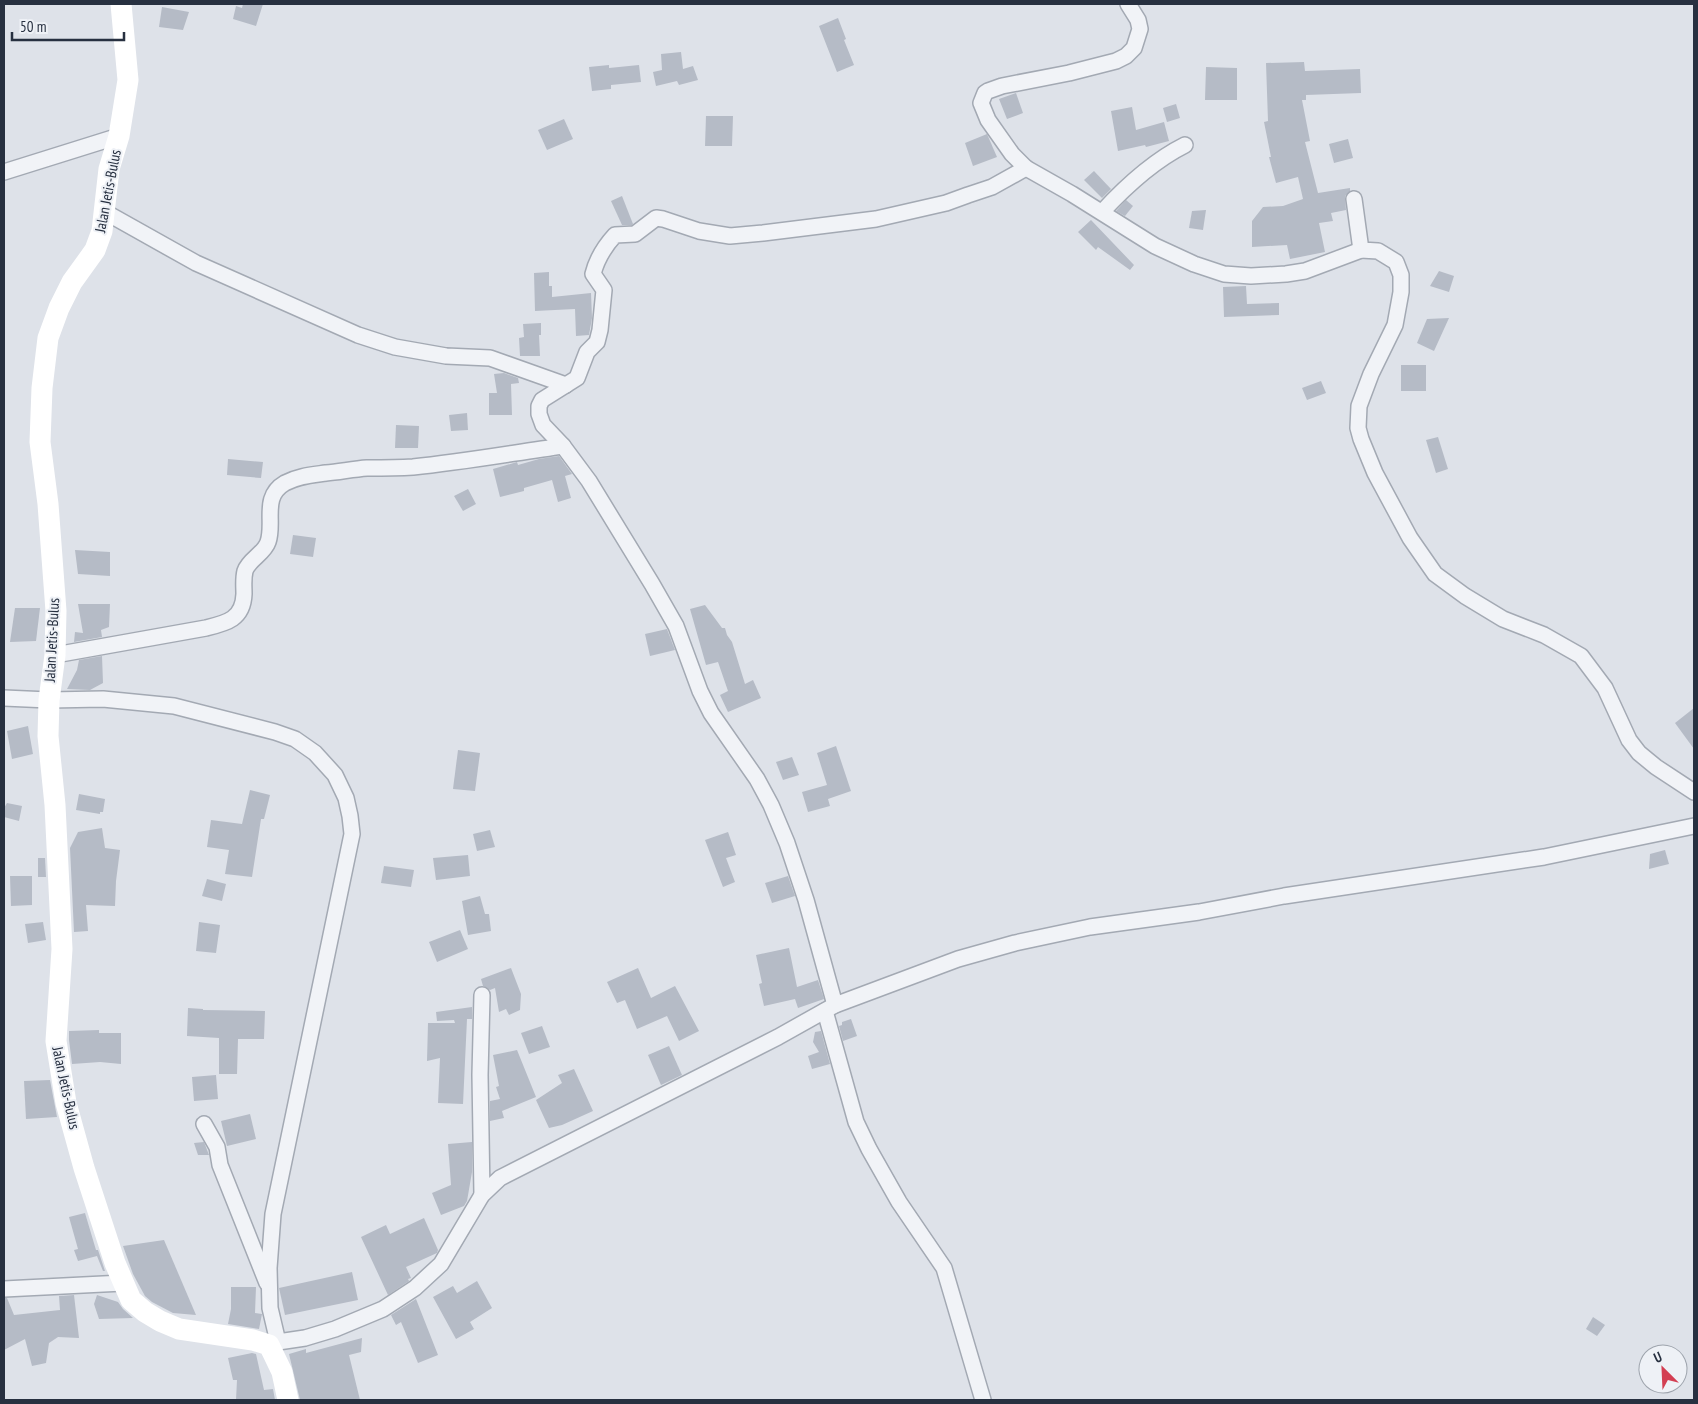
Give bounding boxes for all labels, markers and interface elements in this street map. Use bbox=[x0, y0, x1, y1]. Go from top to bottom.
scale bar bbox=[12, 10, 125, 42]
text: 50 m bbox=[20, 17, 46, 36]
street label: Jalan Jetis-Bulus bbox=[90, 148, 125, 235]
street label: Jalan Jetis-Bulus bbox=[40, 597, 63, 683]
street label: Jalan Jetis-Bulus bbox=[48, 1044, 85, 1131]
north arrow bbox=[1638, 1344, 1688, 1394]
text: U bbox=[1651, 1347, 1665, 1367]

